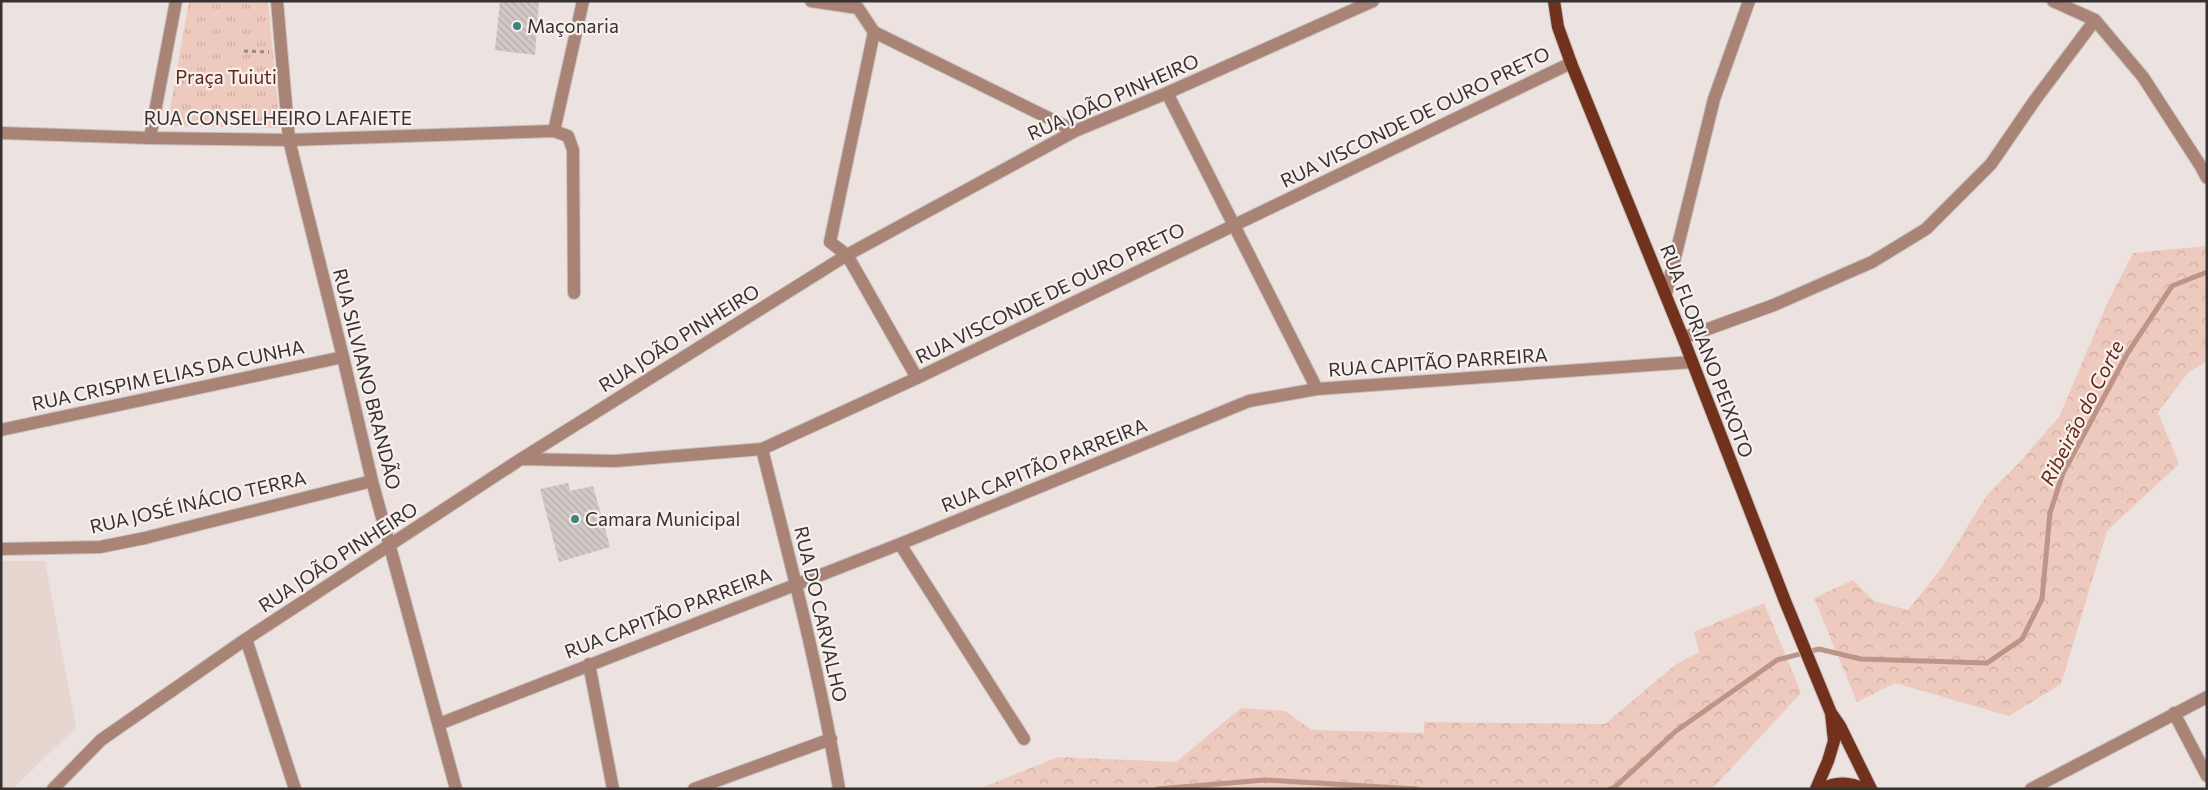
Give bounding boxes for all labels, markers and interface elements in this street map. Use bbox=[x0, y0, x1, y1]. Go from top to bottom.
place label: Maçonaria bbox=[527, 14, 619, 37]
marker: Maçonaria bbox=[511, 20, 523, 32]
street label: RUA VISCONDE DE OURO PRETO bbox=[1276, 41, 1553, 192]
street label: RUA JOÃO PINHEIRO bbox=[1024, 48, 1202, 145]
park label: Praça Tuiuti bbox=[175, 65, 277, 88]
street label: RUA CONSELHEIRO LAFAIETE bbox=[144, 106, 412, 129]
street label: RUA VISCONDE DE OURO PRETO bbox=[911, 217, 1188, 368]
street label: RUA FLORIANO PEIXOTO bbox=[1656, 241, 1759, 461]
street label: RUA SILVIANO BRANDÃO bbox=[329, 266, 406, 492]
street label: RUA JOÃO PINHEIRO bbox=[594, 279, 763, 396]
street label: RUA CRISPIM ELIAS DA CUNHA bbox=[30, 334, 306, 415]
water label: Ribeirão do Corte bbox=[2034, 336, 2128, 489]
street label: RUA CAPITÃO PARREIRA bbox=[1327, 342, 1548, 381]
street label: RUA CAPITÃO PARREIRA bbox=[938, 413, 1150, 516]
street label: RUA JOSÉ INÁCIO TERRA bbox=[88, 465, 308, 538]
street label: RUA JOÃO PINHEIRO bbox=[254, 497, 422, 617]
place label: Camara Municipal bbox=[585, 507, 740, 530]
marker: Camara Municipal bbox=[569, 513, 581, 525]
street label: RUA DO CARVALHO bbox=[790, 524, 853, 704]
street label: RUA CAPITÃO PARREIRA bbox=[561, 562, 775, 663]

